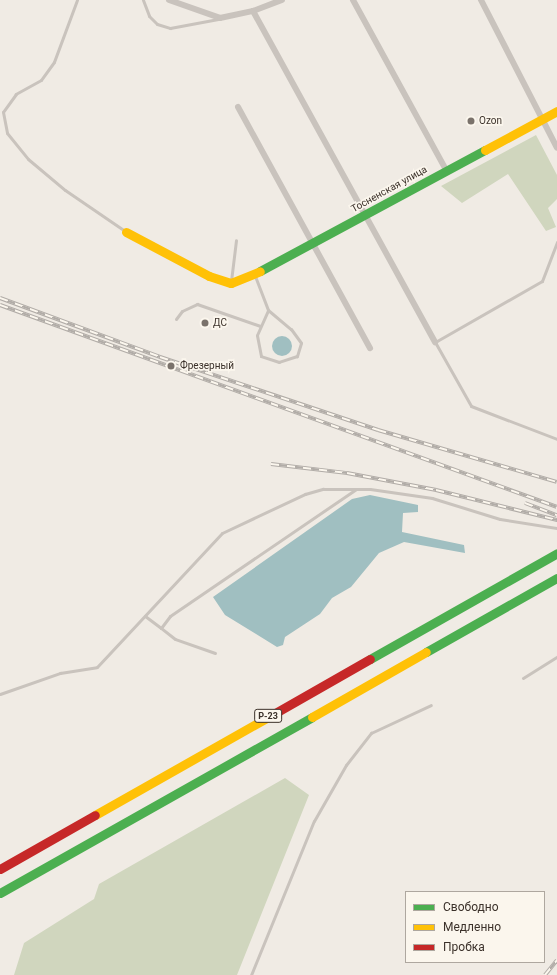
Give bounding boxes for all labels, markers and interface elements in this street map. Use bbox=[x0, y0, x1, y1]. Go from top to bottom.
place label: Ozon bbox=[479, 115, 502, 127]
marker: Ozon bbox=[466, 116, 476, 126]
street label: Тосненская улица bbox=[349, 163, 429, 215]
place label: ДС bbox=[213, 317, 227, 329]
marker: ДС bbox=[200, 318, 210, 328]
marker: Фрезерный bbox=[165, 360, 177, 372]
place label: Фрезерный bbox=[180, 360, 234, 372]
road number: Р-23 bbox=[254, 709, 282, 723]
legend bbox=[405, 891, 545, 963]
text: Свободно bbox=[443, 900, 499, 914]
text: Медленно bbox=[443, 920, 501, 934]
text: Пробка bbox=[443, 940, 485, 954]

